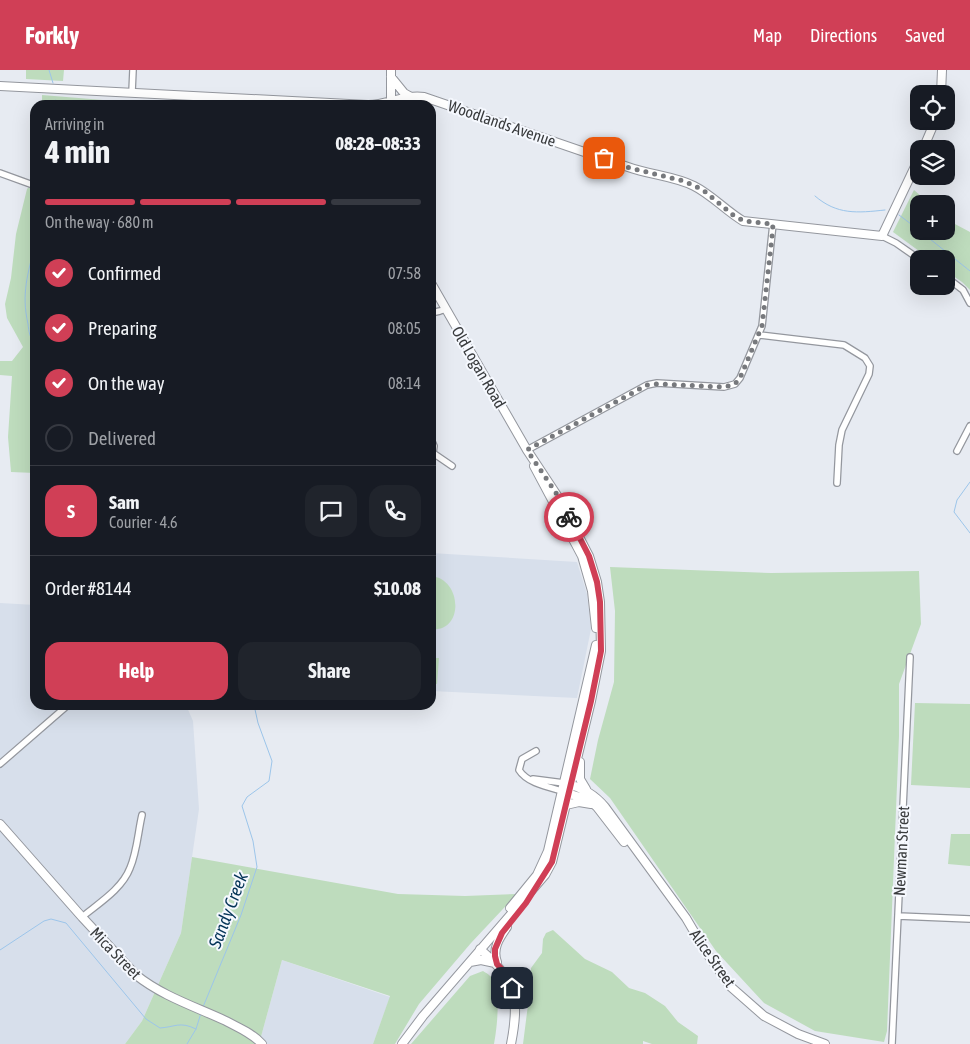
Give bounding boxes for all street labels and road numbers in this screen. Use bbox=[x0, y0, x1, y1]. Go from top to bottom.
street label: Woodlands Avenue bbox=[446, 96, 558, 150]
street label: Old Logan Road bbox=[447, 323, 510, 412]
street label: Newman Street bbox=[890, 805, 912, 896]
street label: Mica Street bbox=[87, 923, 145, 983]
street label: Alice Street bbox=[687, 926, 740, 991]

